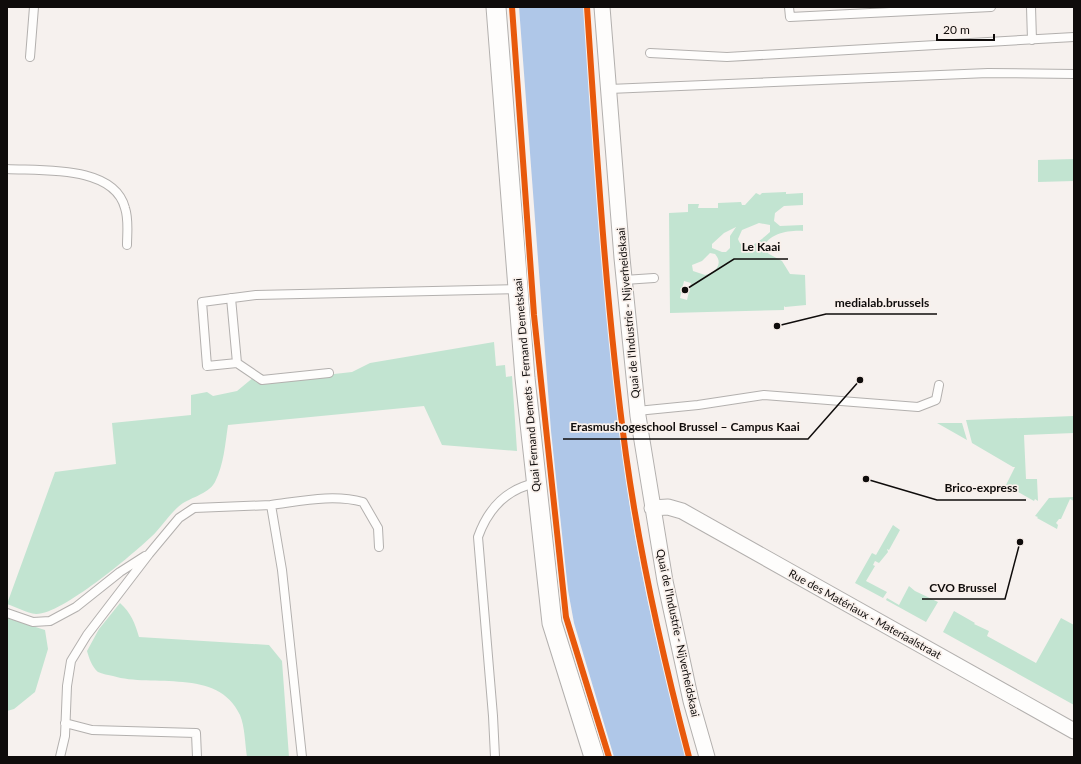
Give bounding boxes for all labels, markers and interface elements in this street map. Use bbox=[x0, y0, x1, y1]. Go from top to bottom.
scale bar bbox=[937, 16, 994, 42]
text: 20 m bbox=[943, 22, 970, 37]
street label: Quai de l'Industrie - Nijverheidskaai bbox=[614, 227, 641, 399]
callout: Le Kaai bbox=[734, 235, 788, 259]
text: Le Kaai bbox=[742, 239, 780, 254]
street label: Quai Fernand Demets - Fernand Demetskaai bbox=[511, 277, 542, 492]
callout: medialab.brussels bbox=[826, 290, 937, 314]
text: medialab.brussels bbox=[835, 295, 929, 310]
callout: Erasmushogeschool Brussel – Campus Kaai bbox=[563, 415, 808, 439]
text: Erasmushogeschool Brussel – Campus Kaai bbox=[570, 419, 800, 434]
callout: Brico-express bbox=[937, 476, 1026, 500]
text: Brico-express bbox=[944, 480, 1018, 495]
street label: Quai de l'Industrie - Nijverheidskaai bbox=[654, 548, 703, 718]
street label: Rue des Matériaux - Materiaalstraat bbox=[787, 566, 944, 661]
callout: CVO Brussel bbox=[922, 575, 1005, 599]
text: CVO Brussel bbox=[929, 580, 997, 595]

